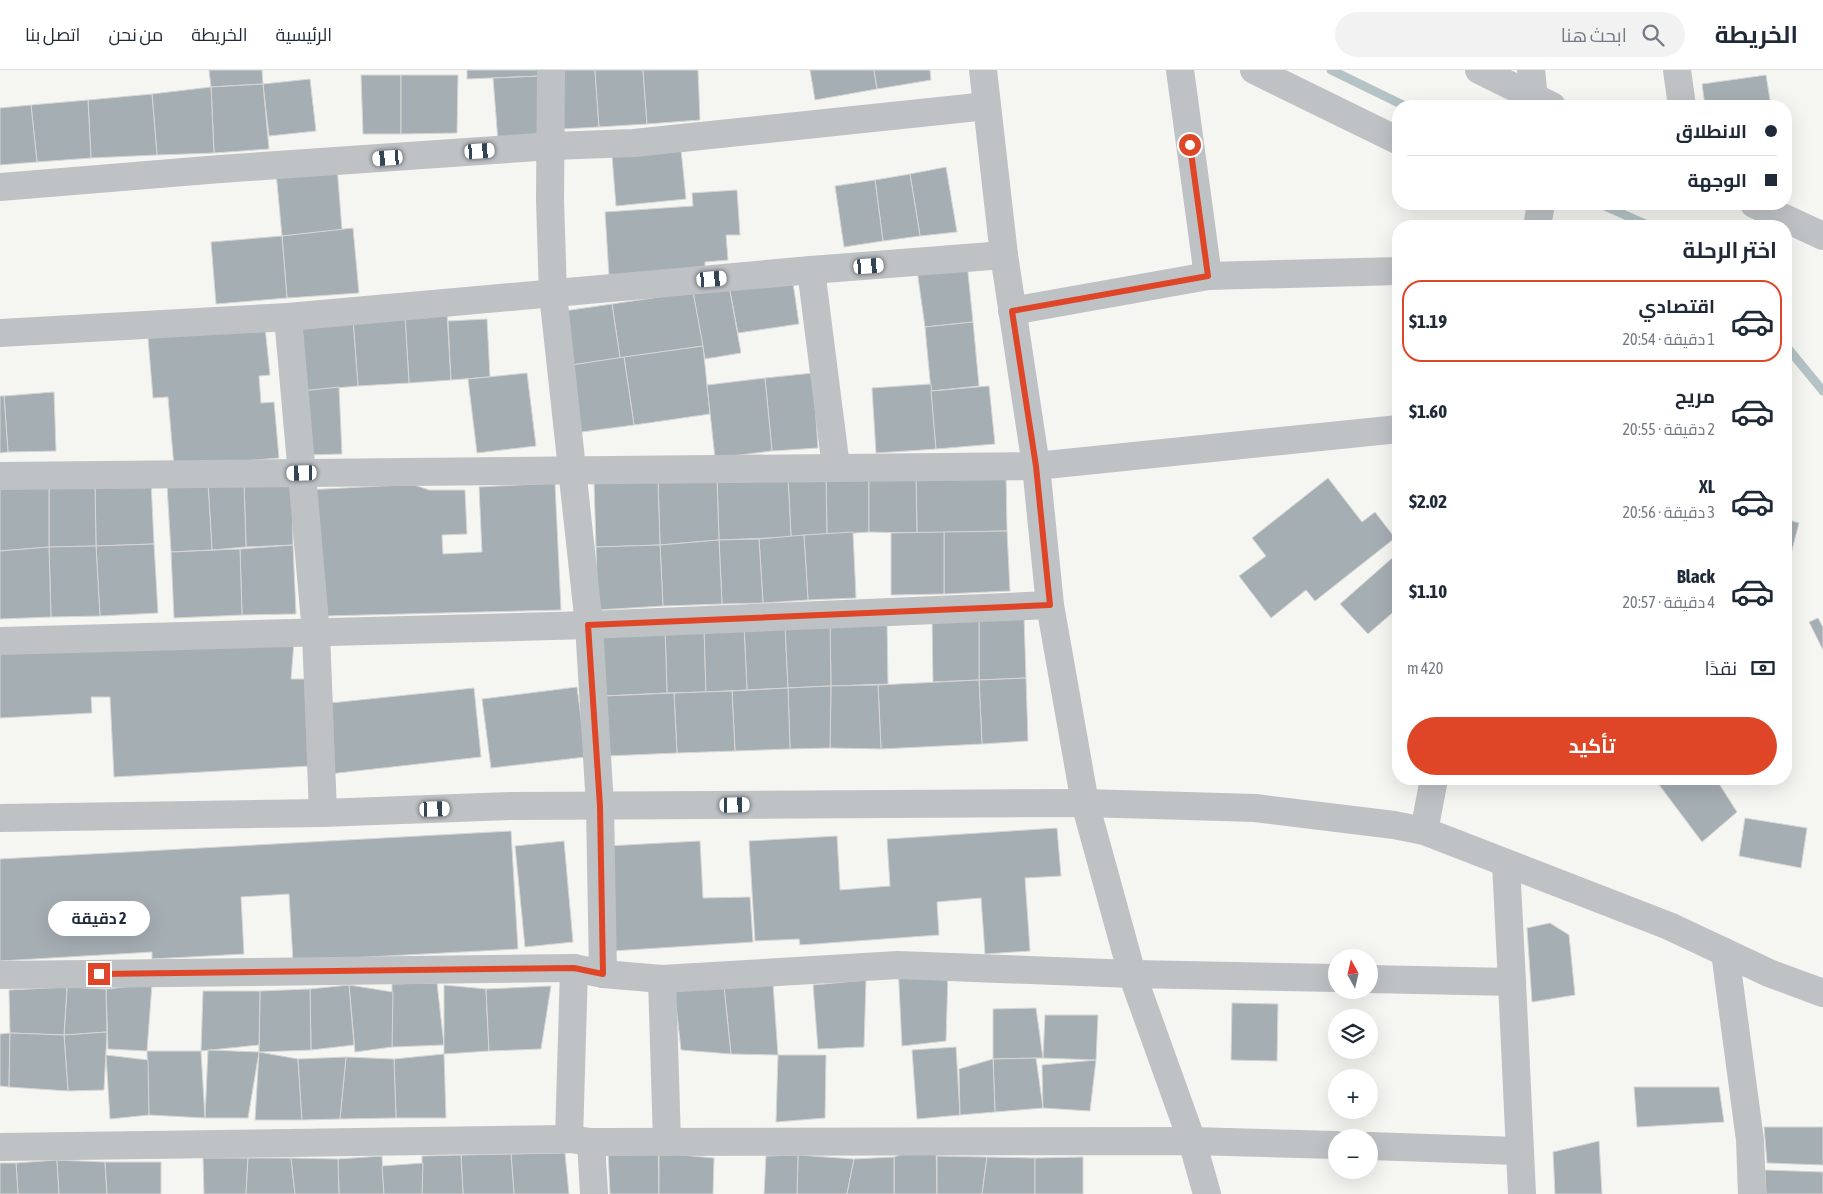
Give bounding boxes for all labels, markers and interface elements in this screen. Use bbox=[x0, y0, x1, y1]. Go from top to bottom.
search box bbox=[1335, 12, 1685, 57]
icon: search bbox=[1639, 21, 1667, 49]
text: الخريطة bbox=[1715, 21, 1798, 48]
text: اتصل بنا bbox=[25, 24, 80, 45]
text: من نحن bbox=[108, 24, 163, 45]
text: الخريطة bbox=[191, 24, 248, 45]
text: الرئيسية bbox=[276, 24, 332, 45]
text: ابحث هنا bbox=[1561, 24, 1627, 46]
text: الانطلاق bbox=[1676, 120, 1747, 142]
route start bbox=[1179, 134, 1201, 156]
car bbox=[464, 142, 495, 160]
car bbox=[372, 149, 403, 167]
text: الوجهة bbox=[1687, 169, 1747, 191]
text: اختر الرحلة bbox=[1683, 237, 1777, 263]
car bbox=[853, 257, 884, 275]
car bbox=[696, 270, 727, 288]
text: اقتصادي bbox=[1639, 295, 1715, 317]
icon: car bbox=[1730, 299, 1775, 344]
text: $1.19 bbox=[1409, 310, 1447, 332]
text: 1 دقيقة · 20:54 bbox=[1623, 330, 1715, 348]
text: مريح bbox=[1675, 385, 1715, 407]
icon: car bbox=[1730, 389, 1775, 434]
text: $1.60 bbox=[1409, 400, 1447, 422]
text: 2 دقيقة · 20:55 bbox=[1623, 420, 1715, 438]
car bbox=[286, 465, 317, 481]
text: XL bbox=[1699, 475, 1715, 497]
icon: car bbox=[1730, 479, 1775, 524]
text: $2.02 bbox=[1409, 490, 1447, 512]
text: 3 دقيقة · 20:56 bbox=[1623, 503, 1715, 521]
text: Black bbox=[1677, 565, 1715, 587]
icon: car bbox=[1730, 569, 1775, 614]
text: $1.10 bbox=[1409, 580, 1447, 602]
text: 4 دقيقة · 20:57 bbox=[1623, 593, 1715, 611]
icon: cash bbox=[1749, 654, 1777, 682]
text: نقدًا bbox=[1705, 657, 1737, 679]
text: 420 m bbox=[1407, 659, 1443, 677]
button: تأكيد bbox=[1407, 717, 1777, 775]
car bbox=[719, 797, 750, 813]
car bbox=[419, 801, 450, 817]
callout: 2 دقيقة bbox=[48, 902, 150, 936]
text: 2 دقيقة bbox=[72, 909, 126, 927]
north arrow bbox=[1328, 949, 1378, 999]
map controls bbox=[1328, 949, 1378, 1179]
route end bbox=[88, 963, 110, 985]
button: layers bbox=[1328, 1009, 1378, 1059]
button: + bbox=[1328, 1069, 1378, 1119]
button: − bbox=[1328, 1129, 1378, 1179]

